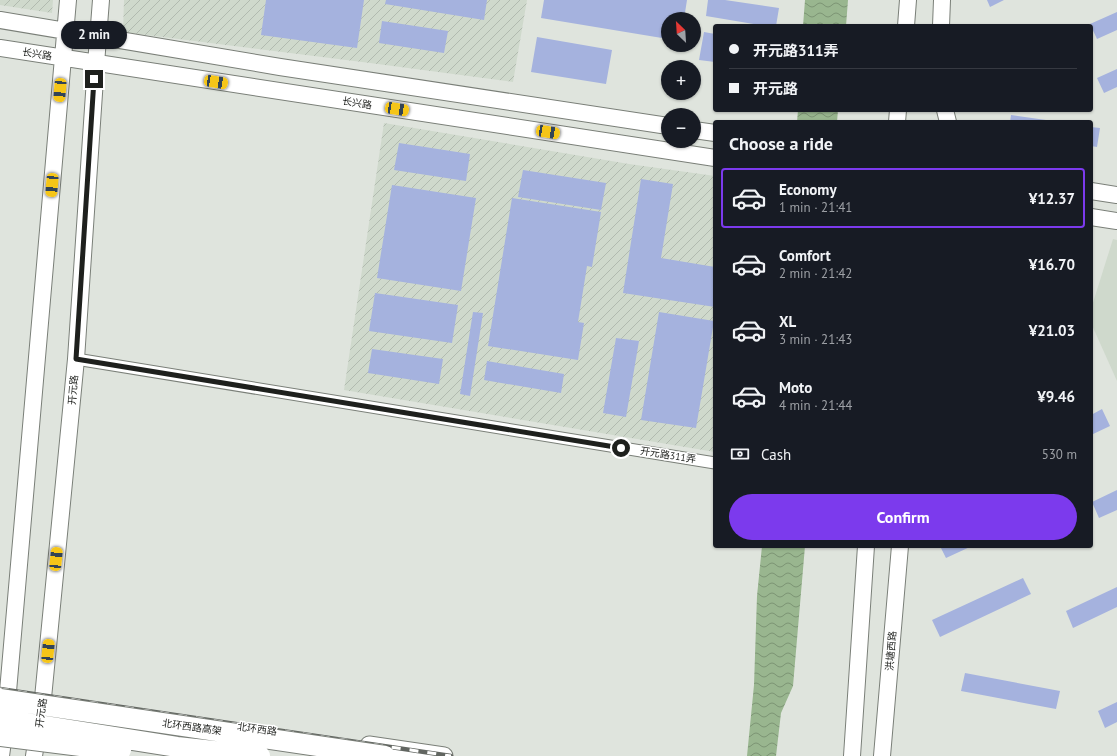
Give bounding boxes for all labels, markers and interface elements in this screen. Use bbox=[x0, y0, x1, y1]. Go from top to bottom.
north arrow bbox=[661, 12, 701, 52]
map controls bbox=[661, 12, 701, 148]
callout: 2 min bbox=[61, 21, 127, 49]
text: 2 min bbox=[78, 26, 110, 43]
text: 开元路311弄 bbox=[753, 41, 839, 60]
street label: 长兴路 bbox=[21, 45, 53, 63]
button: + bbox=[661, 60, 701, 100]
route end bbox=[85, 70, 103, 88]
car bbox=[203, 74, 229, 90]
car bbox=[53, 78, 67, 102]
text: 开元路 bbox=[753, 79, 798, 98]
street label: 长兴路 bbox=[341, 94, 373, 112]
car bbox=[384, 101, 410, 117]
button: − bbox=[661, 108, 701, 148]
car bbox=[535, 124, 561, 140]
text: Choose a ride bbox=[729, 132, 833, 155]
car bbox=[45, 173, 59, 197]
icon: car bbox=[731, 180, 767, 216]
text: Economy bbox=[779, 180, 837, 199]
text: ¥12.37 bbox=[1029, 189, 1075, 208]
text: 1 min · 21:41 bbox=[779, 199, 852, 216]
icon: car bbox=[731, 246, 767, 282]
text: Comfort bbox=[779, 246, 831, 265]
text: ¥16.70 bbox=[1029, 255, 1075, 274]
text: 2 min · 21:42 bbox=[779, 265, 852, 282]
icon: car bbox=[731, 312, 767, 348]
text: XL bbox=[779, 312, 796, 331]
text: ¥21.03 bbox=[1029, 321, 1075, 340]
text: 3 min · 21:43 bbox=[779, 331, 852, 348]
street label: 开元路 bbox=[65, 374, 81, 406]
icon: car bbox=[731, 378, 767, 414]
text: Moto bbox=[779, 378, 812, 397]
text: ¥9.46 bbox=[1037, 387, 1075, 406]
text: 4 min · 21:44 bbox=[779, 397, 852, 414]
route start bbox=[612, 439, 630, 457]
icon: cash bbox=[729, 443, 751, 465]
street label: 开元路311弄 bbox=[639, 444, 697, 466]
text: Cash bbox=[761, 445, 791, 464]
text: 530 m bbox=[1042, 446, 1077, 463]
button: Confirm bbox=[729, 494, 1077, 540]
car bbox=[49, 546, 63, 572]
street label: 洪塘西路 bbox=[883, 631, 899, 671]
car bbox=[41, 638, 55, 664]
street label: 开元路 bbox=[32, 697, 50, 729]
street label: 北环西路高架 bbox=[161, 716, 223, 738]
street label: 北环西路 bbox=[236, 720, 278, 738]

